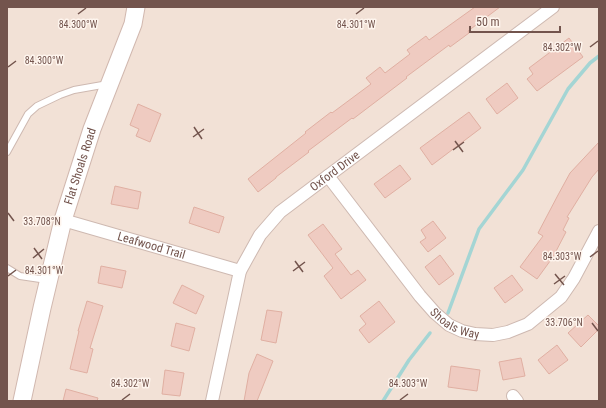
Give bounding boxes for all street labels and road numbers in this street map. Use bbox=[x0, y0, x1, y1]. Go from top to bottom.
street label: Flat Shoals Road bbox=[61, 126, 99, 206]
street label: Oxford Drive bbox=[307, 148, 363, 194]
street label: Leafwood Trail bbox=[116, 229, 187, 262]
street label: Shoals Way bbox=[427, 305, 480, 341]

